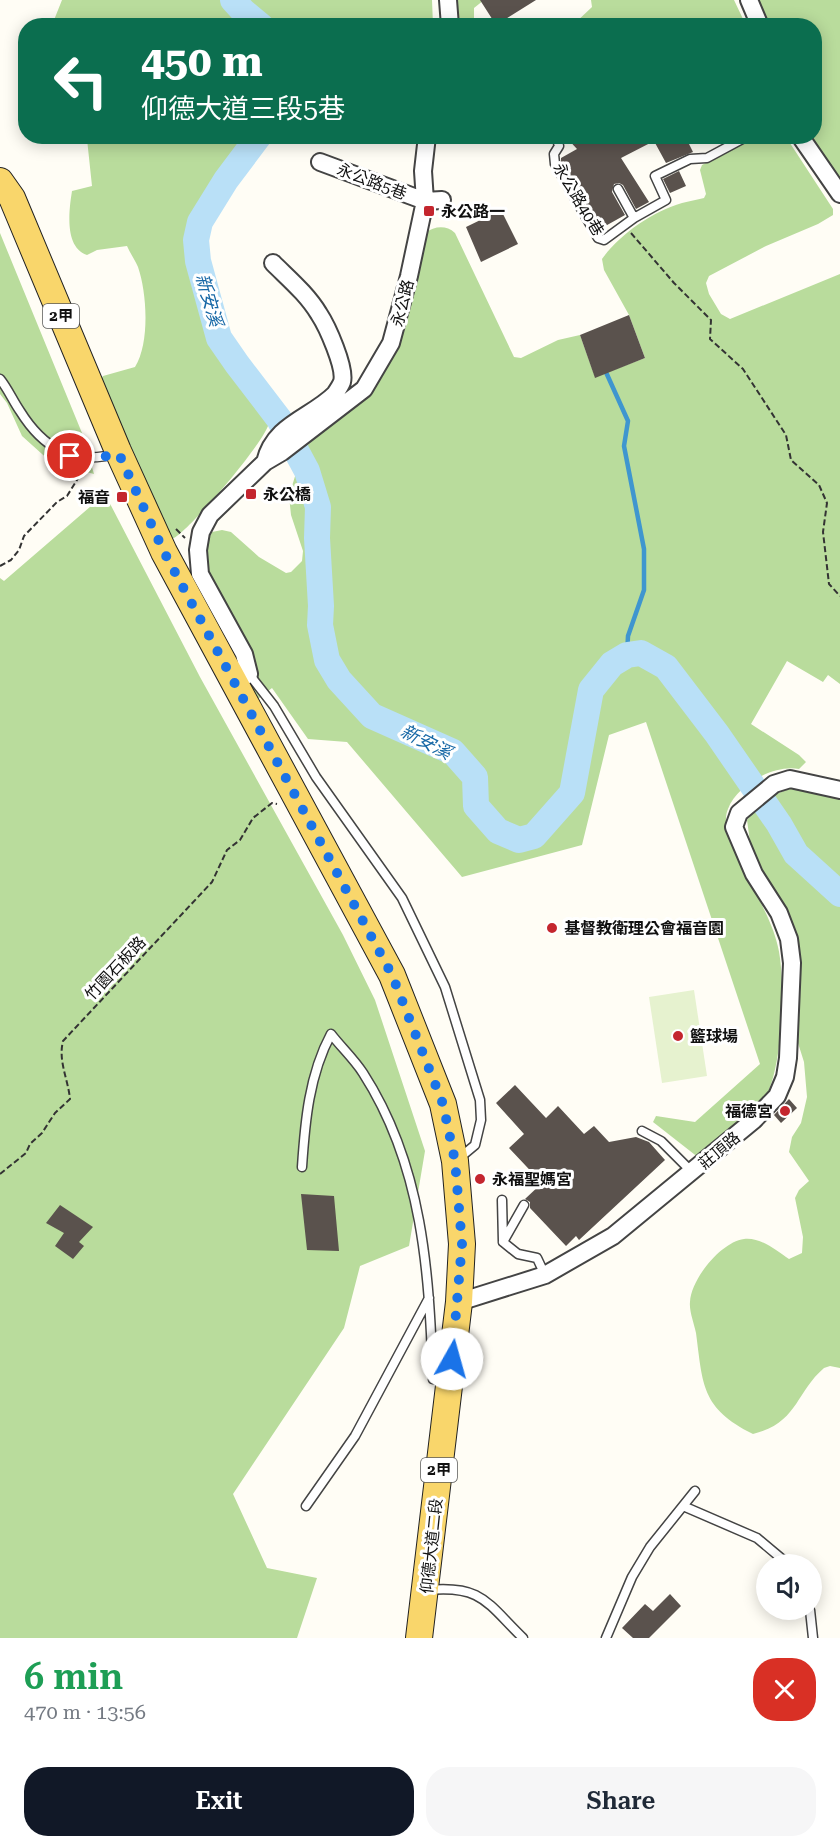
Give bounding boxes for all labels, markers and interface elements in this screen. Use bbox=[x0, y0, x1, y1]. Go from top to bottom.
text: 450 m bbox=[141, 37, 263, 86]
icon: left bbox=[42, 42, 120, 120]
text: 仰德大道三段5巷 bbox=[141, 93, 345, 125]
street label: 永公路40巷 bbox=[549, 159, 608, 239]
street label: 永公路5巷 bbox=[334, 160, 409, 203]
place label: 永公路一 bbox=[441, 202, 505, 221]
marker: 永公路一 bbox=[422, 204, 436, 218]
water label: 新安溪 bbox=[192, 271, 228, 332]
street label: 永公路 bbox=[387, 278, 418, 329]
road number: 2甲 bbox=[43, 304, 79, 328]
pin bbox=[44, 430, 95, 481]
icon: arrive bbox=[53, 439, 86, 472]
place label: 永公橋 bbox=[263, 485, 311, 504]
marker: 永公橋 bbox=[244, 487, 258, 501]
place label: 福音 bbox=[78, 488, 110, 507]
marker: 福音 bbox=[115, 490, 129, 504]
water label: 新安溪 bbox=[397, 720, 458, 765]
place label: 基督教衛理公會福音園 bbox=[564, 919, 724, 938]
marker: 基督教衛理公會福音園 bbox=[545, 921, 559, 935]
street label: 竹園石板路 bbox=[81, 933, 150, 1004]
place label: 籃球場 bbox=[690, 1027, 738, 1046]
marker: 籃球場 bbox=[671, 1029, 685, 1043]
place label: 福德宮 bbox=[725, 1102, 773, 1121]
marker: 福德宮 bbox=[778, 1104, 792, 1118]
street label: 莊頂路 bbox=[695, 1128, 744, 1173]
place label: 永福聖媽宮 bbox=[492, 1170, 572, 1189]
marker: 永福聖媽宮 bbox=[473, 1172, 487, 1186]
position arrow bbox=[420, 1327, 484, 1391]
road number: 2甲 bbox=[421, 1458, 457, 1482]
street label: 仰德大道二段 bbox=[417, 1497, 446, 1595]
map controls bbox=[756, 1554, 822, 1620]
button: sound bbox=[756, 1554, 822, 1620]
text: 6 min bbox=[24, 1656, 123, 1698]
button: close bbox=[753, 1658, 816, 1721]
text: 470 m · 13:56 bbox=[24, 1700, 146, 1724]
button: Exit bbox=[24, 1767, 414, 1836]
button: Share bbox=[426, 1767, 816, 1836]

